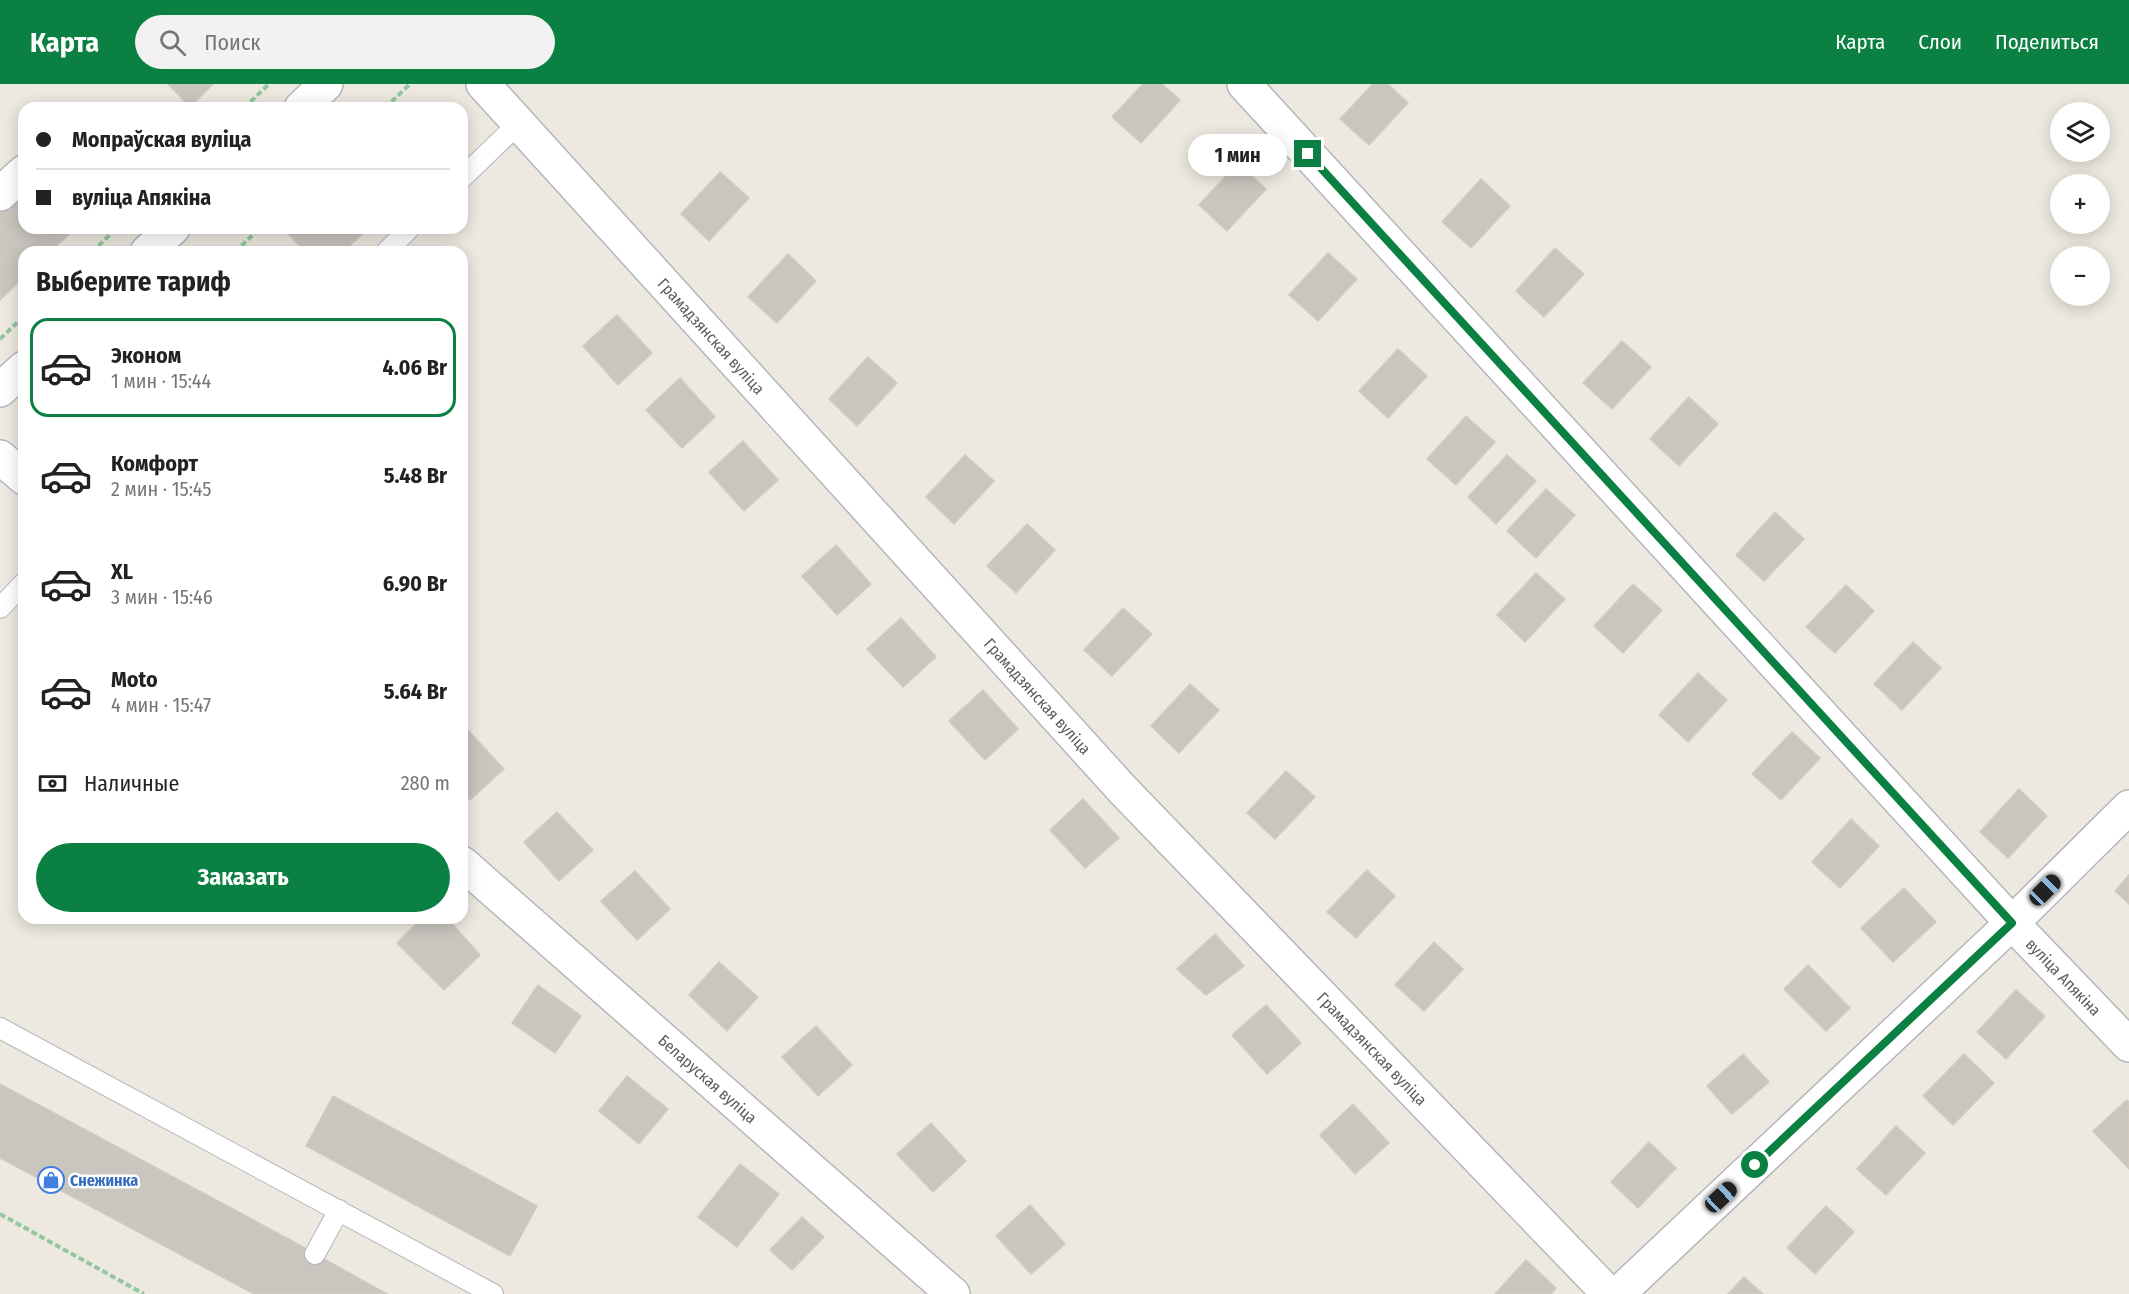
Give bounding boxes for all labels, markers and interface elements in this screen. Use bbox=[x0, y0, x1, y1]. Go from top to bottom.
search box bbox=[135, 15, 555, 69]
text: Карта bbox=[30, 26, 99, 59]
icon: search bbox=[156, 26, 189, 59]
text: Поиск bbox=[204, 29, 261, 56]
text: Карта bbox=[1835, 29, 1885, 55]
text: Слои bbox=[1918, 29, 1962, 55]
text: Поделиться bbox=[1995, 29, 2099, 55]
map controls bbox=[2050, 102, 2110, 306]
button: layers bbox=[2050, 102, 2110, 162]
text: Мопраўская вуліца bbox=[72, 126, 251, 153]
callout: 1 мин bbox=[1188, 133, 1287, 175]
route end bbox=[1294, 140, 1321, 167]
text: 1 мин bbox=[1214, 143, 1261, 167]
button: + bbox=[2050, 174, 2110, 234]
text: вуліца Апякіна bbox=[72, 184, 211, 211]
button: − bbox=[2050, 246, 2110, 306]
text: Выберите тариф bbox=[36, 266, 231, 298]
street label: Грамадзянская вуліца bbox=[654, 274, 769, 398]
icon: car bbox=[39, 341, 93, 395]
text: Эконом bbox=[111, 342, 181, 369]
text: 4.06 Br bbox=[383, 354, 447, 381]
text: 1 мин · 15:44 bbox=[111, 369, 211, 393]
icon: car bbox=[39, 449, 93, 503]
text: Комфорт bbox=[111, 450, 198, 477]
text: 5.48 Br bbox=[384, 462, 447, 489]
text: 2 мин · 15:45 bbox=[111, 477, 212, 501]
icon: car bbox=[39, 557, 93, 611]
text: XL bbox=[111, 558, 133, 585]
text: 6.90 Br bbox=[383, 570, 447, 597]
text: 3 мин · 15:46 bbox=[111, 585, 213, 609]
street label: Грамадзянская вуліца bbox=[980, 634, 1095, 758]
icon: car bbox=[39, 665, 93, 719]
text: Moto bbox=[111, 666, 158, 693]
text: 5.64 Br bbox=[384, 678, 447, 705]
text: 4 мин · 15:47 bbox=[111, 693, 211, 717]
icon: cash bbox=[36, 767, 69, 800]
text: Наличные bbox=[84, 770, 179, 797]
text: 280 m bbox=[401, 771, 450, 795]
button: Заказать bbox=[36, 843, 450, 912]
car bbox=[2026, 871, 2064, 909]
street label: вуліца Апякіна bbox=[2022, 934, 2105, 1020]
street label: Грамадзянская вуліца bbox=[1313, 988, 1431, 1109]
street label: Беларуская вуліца bbox=[655, 1030, 761, 1127]
route start bbox=[1741, 1151, 1768, 1178]
shop icon: Снежинка bbox=[36, 1165, 66, 1195]
place label: Снежинка bbox=[70, 1171, 138, 1190]
car bbox=[1702, 1178, 1740, 1216]

